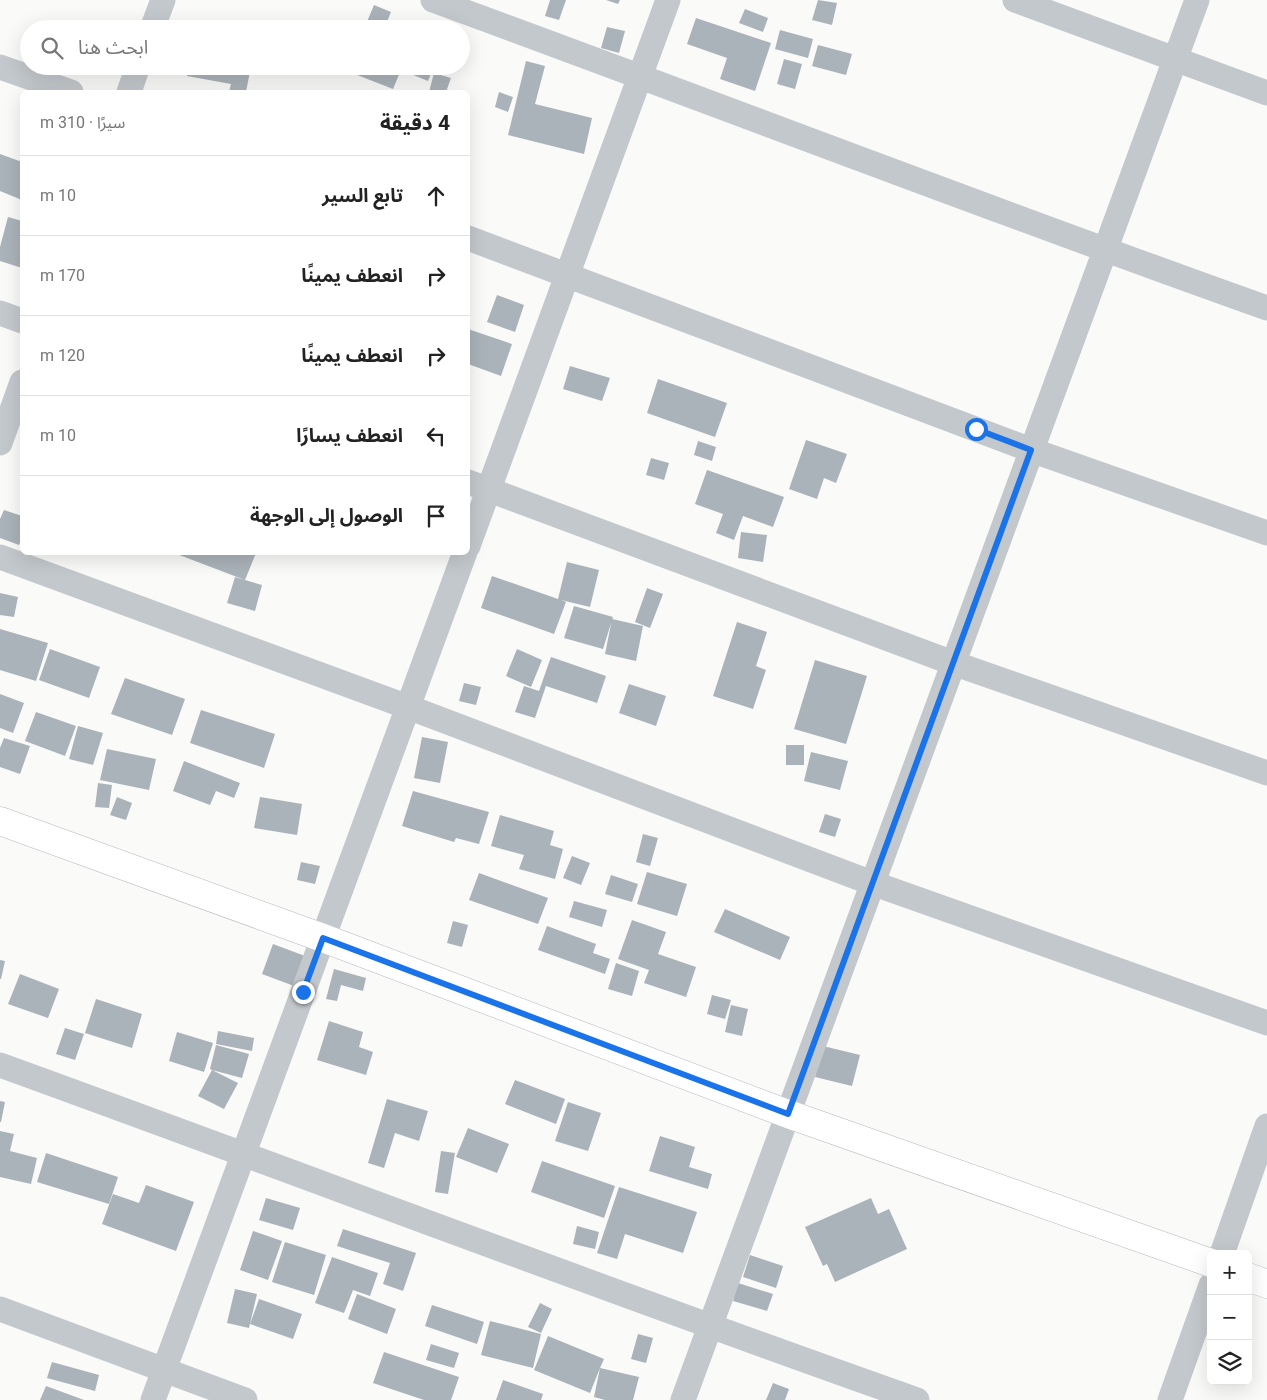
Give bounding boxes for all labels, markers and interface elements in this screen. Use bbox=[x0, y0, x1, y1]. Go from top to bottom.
search box bbox=[20, 20, 470, 75]
icon: search bbox=[38, 34, 66, 62]
text: ابحث هنا bbox=[78, 36, 148, 59]
text: 4 دقيقة bbox=[380, 111, 450, 135]
text: سيرًا · 310 m bbox=[40, 113, 125, 132]
icon: ahead bbox=[422, 182, 450, 210]
text: تابع السير bbox=[322, 184, 403, 207]
text: 10 m bbox=[40, 186, 76, 205]
icon: right bbox=[422, 262, 450, 290]
text: انعطف يمينًا bbox=[301, 264, 403, 287]
text: 170 m bbox=[40, 266, 85, 285]
icon: right bbox=[422, 342, 450, 370]
text: انعطف يمينًا bbox=[301, 344, 403, 367]
text: 120 m bbox=[40, 346, 85, 365]
route start bbox=[965, 418, 988, 441]
icon: left bbox=[422, 422, 450, 450]
text: انعطف يسارًا bbox=[296, 424, 403, 447]
text: 10 m bbox=[40, 426, 76, 445]
icon: arrive bbox=[422, 502, 450, 530]
text: الوصول إلى الوجهة bbox=[250, 504, 403, 527]
route end bbox=[292, 981, 315, 1004]
map controls bbox=[1207, 1250, 1252, 1385]
button: + bbox=[1207, 1250, 1252, 1295]
button: − bbox=[1207, 1295, 1252, 1340]
button: layers bbox=[1207, 1340, 1252, 1385]

